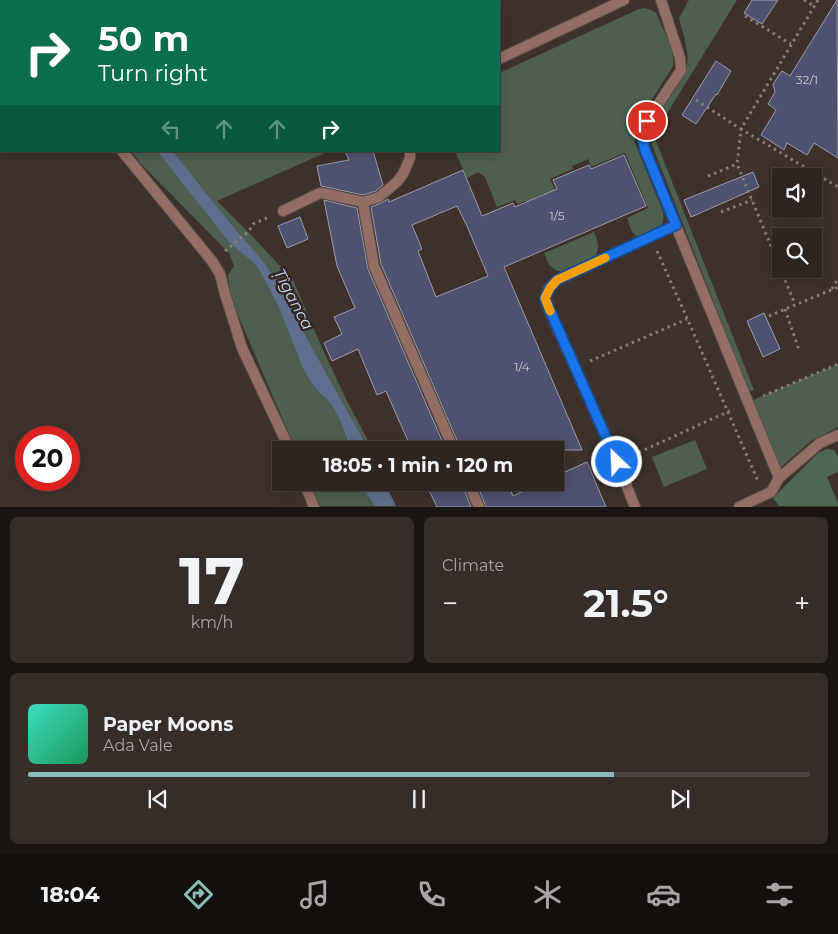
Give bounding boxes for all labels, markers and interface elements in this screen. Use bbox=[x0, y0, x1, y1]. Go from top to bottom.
text: 50 m bbox=[98, 17, 189, 60]
icon: right bbox=[15, 20, 80, 85]
text: Turn right bbox=[98, 60, 208, 87]
house number: 32/1 bbox=[796, 72, 818, 87]
pin bbox=[626, 100, 668, 142]
icon: arrive bbox=[633, 107, 661, 135]
icon: left bbox=[157, 115, 185, 143]
icon: ahead bbox=[210, 115, 238, 143]
icon: ahead bbox=[263, 115, 291, 143]
icon: right bbox=[316, 115, 344, 143]
map controls bbox=[772, 168, 822, 278]
button: sound bbox=[772, 168, 822, 218]
house number: 1/5 bbox=[549, 208, 565, 223]
button: search bbox=[772, 228, 822, 278]
water label: Țîganca bbox=[269, 265, 318, 334]
house number: 1/4 bbox=[514, 359, 530, 374]
speed limit sign: 20 bbox=[15, 426, 80, 491]
position arrow bbox=[590, 435, 642, 487]
text: 18:05 · 1 min · 120 m bbox=[323, 454, 513, 477]
text: 17 bbox=[179, 541, 245, 620]
text: Climate bbox=[442, 556, 504, 575]
text: 21.5° bbox=[583, 580, 669, 627]
text: − bbox=[442, 586, 458, 620]
text: + bbox=[794, 586, 810, 620]
text: km/h bbox=[191, 613, 233, 632]
text: Paper Moons bbox=[103, 713, 233, 736]
text: Ada Vale bbox=[103, 736, 173, 755]
icon: previous bbox=[144, 785, 172, 813]
icon: pause bbox=[405, 785, 433, 813]
icon: next bbox=[666, 785, 694, 813]
icon: directions bbox=[181, 877, 216, 912]
icon: music bbox=[297, 877, 332, 912]
icon: phone bbox=[414, 877, 449, 912]
icon: climate bbox=[530, 877, 565, 912]
icon: car bbox=[646, 877, 681, 912]
icon: filters bbox=[762, 877, 797, 912]
text: 18:04 bbox=[41, 881, 100, 908]

